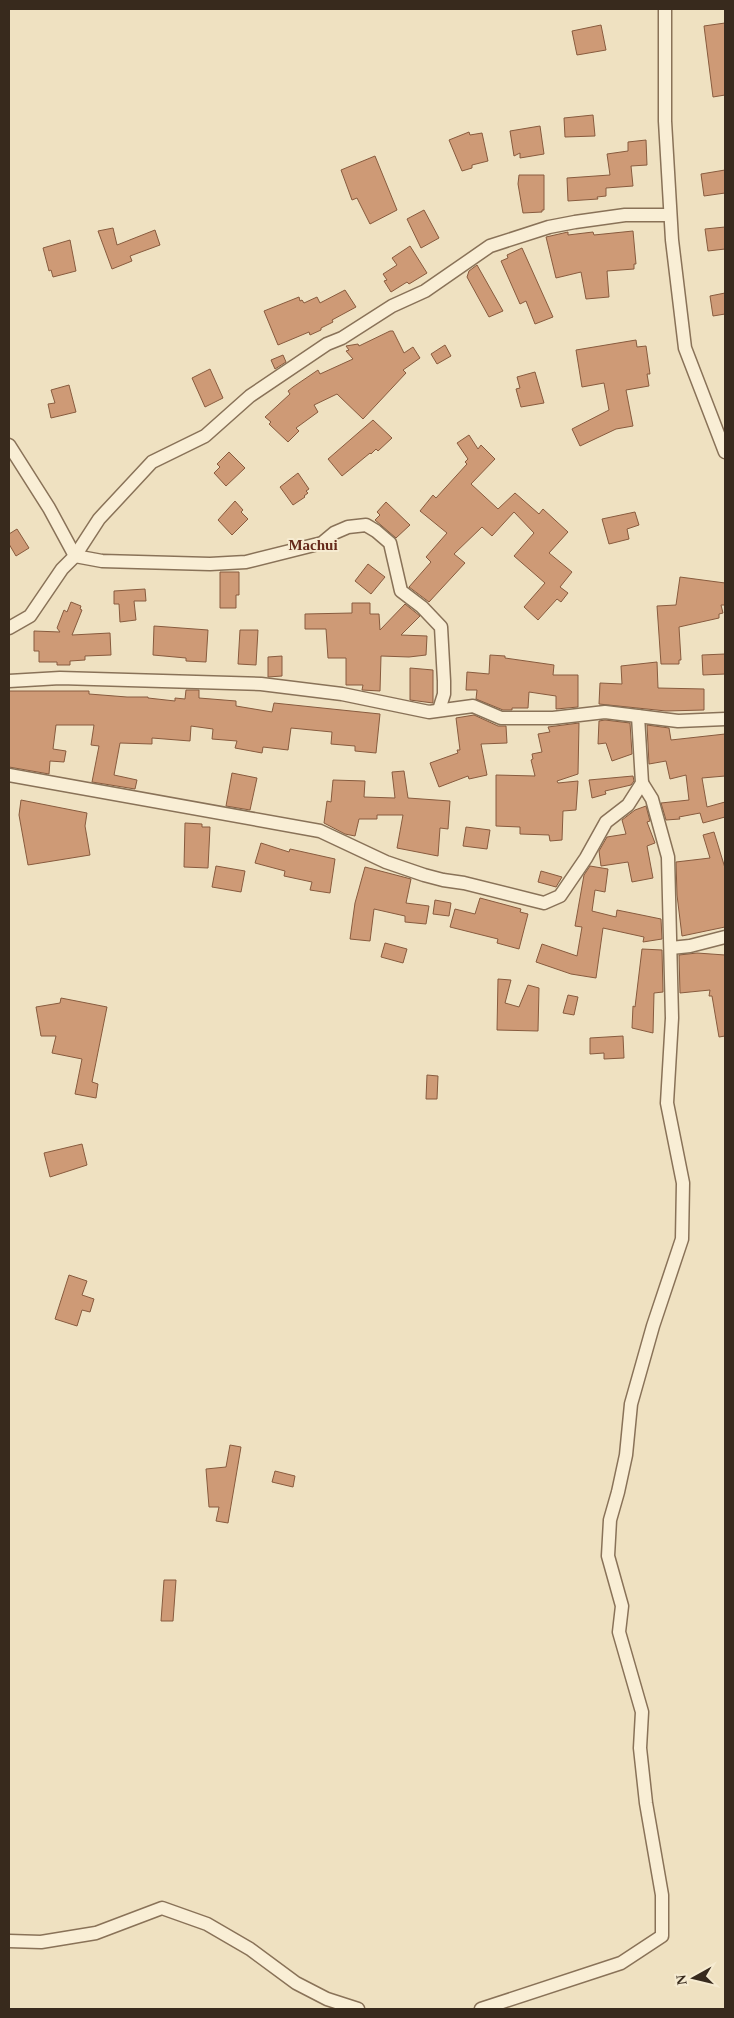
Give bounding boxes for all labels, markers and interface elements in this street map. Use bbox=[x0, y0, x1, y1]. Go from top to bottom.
district label: Machui bbox=[288, 537, 338, 553]
north arrow bbox=[669, 1953, 719, 2003]
text: N bbox=[673, 1974, 690, 1986]

